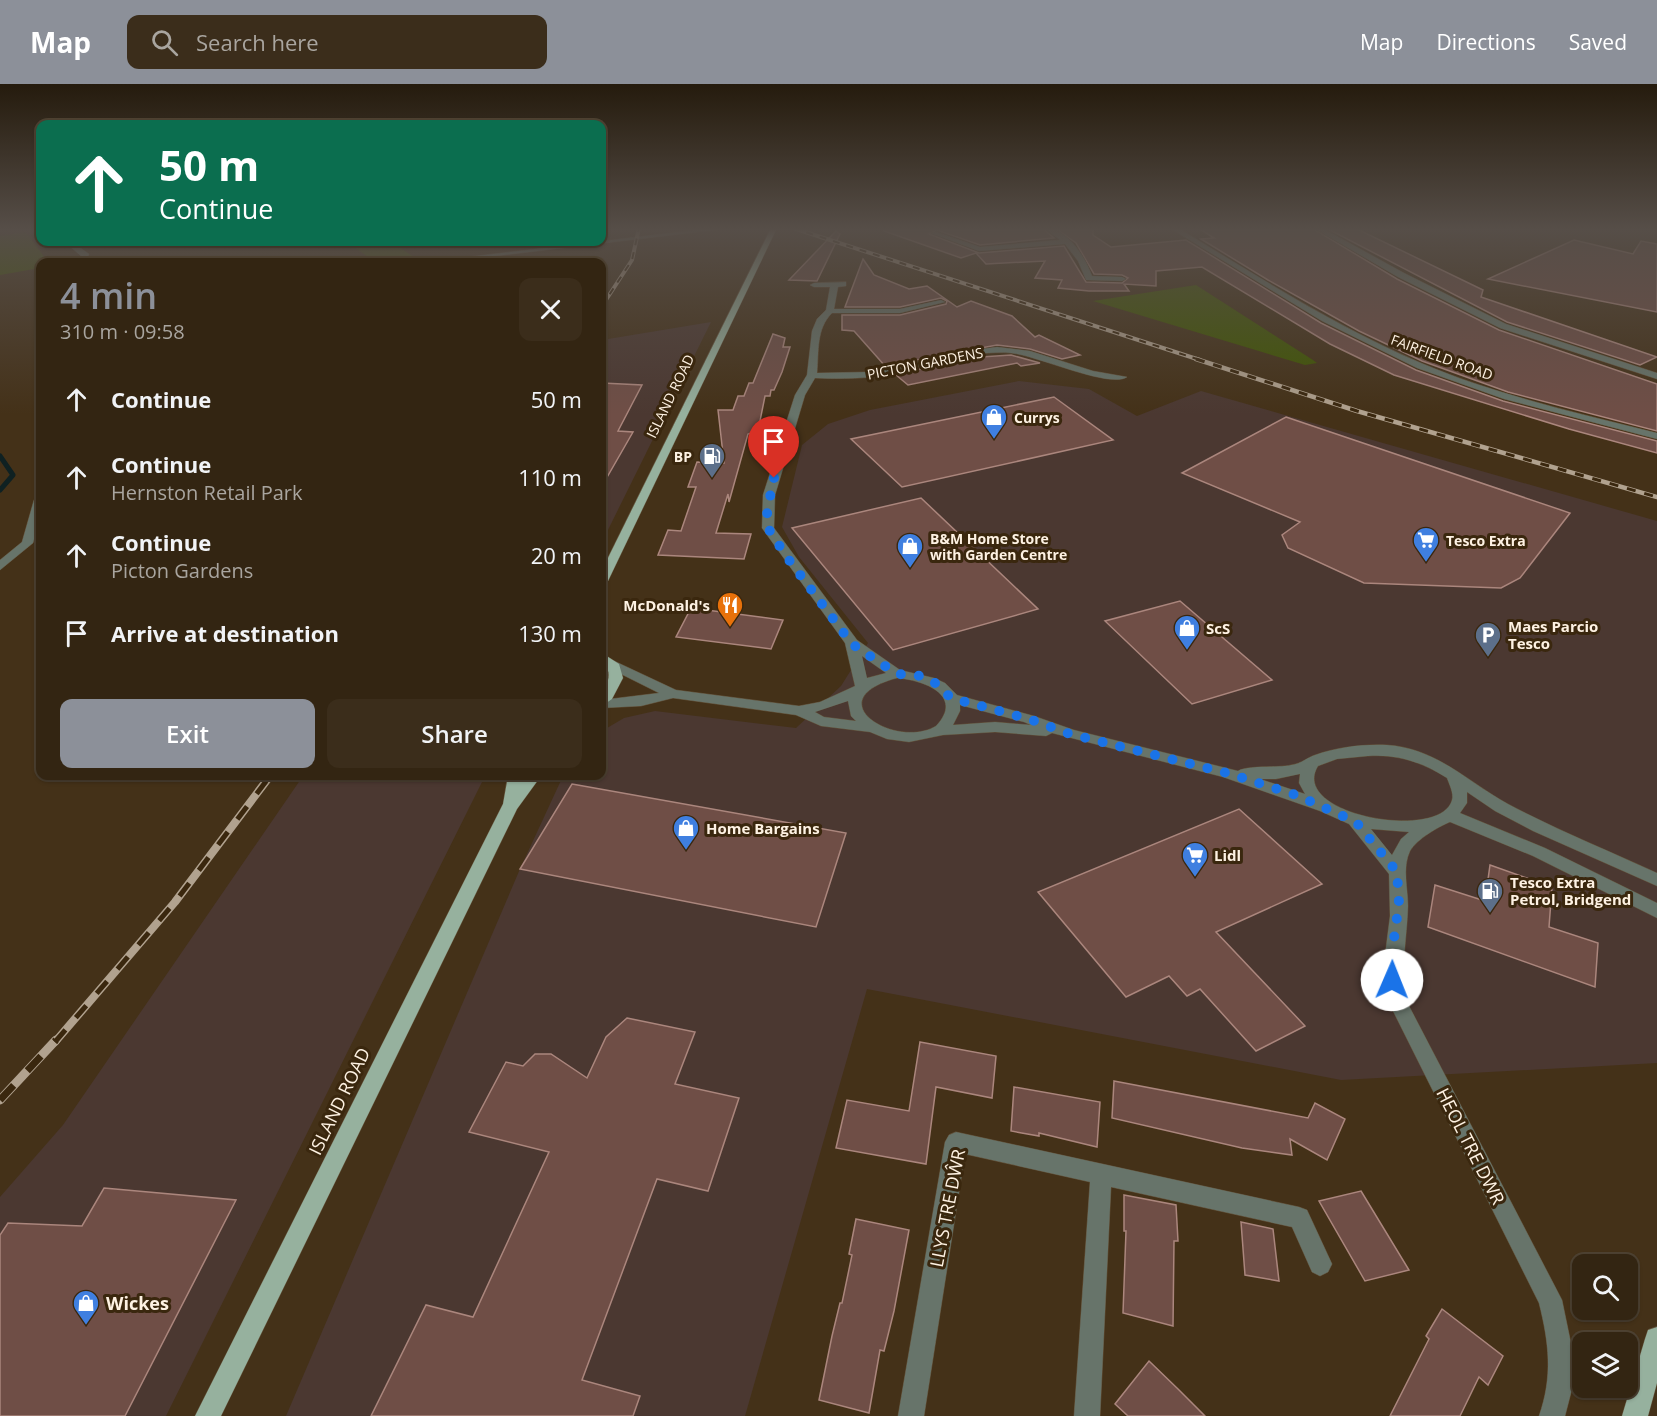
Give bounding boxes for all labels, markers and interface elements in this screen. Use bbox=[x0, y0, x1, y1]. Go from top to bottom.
search box bbox=[127, 15, 547, 69]
text: Map bbox=[30, 23, 91, 61]
icon: search bbox=[148, 26, 181, 59]
text: Search here bbox=[196, 27, 319, 57]
text: Map bbox=[1360, 28, 1403, 56]
text: Directions bbox=[1436, 28, 1536, 56]
text: Saved bbox=[1569, 28, 1627, 56]
text: 50 m bbox=[159, 136, 259, 193]
icon: ahead bbox=[60, 144, 138, 222]
text: Continue bbox=[159, 190, 274, 227]
text: 4 min bbox=[60, 271, 157, 320]
button: close bbox=[519, 278, 582, 341]
text: 310 m · 09:58 bbox=[60, 318, 185, 345]
street label: FAIRFIELD ROAD bbox=[1388, 330, 1496, 384]
street label: PICTON GARDENS bbox=[865, 342, 985, 384]
street label: ISLAND ROAD bbox=[642, 351, 698, 441]
icon: ahead bbox=[60, 383, 93, 416]
text: Continue bbox=[111, 384, 211, 414]
text: 50 m bbox=[531, 384, 582, 414]
shop icon: Currys bbox=[979, 402, 1009, 440]
place label: Currys bbox=[1014, 408, 1060, 427]
pin bbox=[748, 416, 799, 478]
icon: arrive bbox=[757, 425, 790, 458]
fuel station icon: BP bbox=[697, 441, 727, 479]
place label: BP bbox=[674, 447, 692, 466]
text: Continue bbox=[111, 449, 211, 479]
icon: ahead bbox=[60, 461, 93, 494]
text: 110 m bbox=[518, 462, 582, 492]
text: Hernston Retail Park bbox=[111, 479, 303, 506]
supermarket icon: Tesco Extra bbox=[1411, 525, 1441, 563]
text: Continue bbox=[111, 527, 211, 557]
place label: B&M Home Store with Garden Centre bbox=[930, 529, 1067, 564]
shop icon: B&M Home Store with Garden Centre bbox=[895, 531, 925, 569]
place label: Tesco Extra bbox=[1446, 531, 1526, 550]
icon: ahead bbox=[60, 539, 93, 572]
text: 20 m bbox=[531, 540, 582, 570]
text: Picton Gardens bbox=[111, 557, 253, 584]
restaurant icon: McDonald's bbox=[715, 590, 745, 628]
place label: McDonald's bbox=[623, 595, 710, 615]
shop icon: ScS bbox=[1172, 613, 1202, 651]
place label: Maes Parcio Tesco bbox=[1508, 616, 1598, 653]
icon: arrive bbox=[60, 617, 93, 650]
text: Arrive at destination bbox=[111, 618, 339, 648]
text: 130 m bbox=[518, 618, 582, 648]
place label: ScS bbox=[1206, 618, 1230, 638]
parking icon: Maes Parcio Tesco bbox=[1473, 620, 1503, 658]
button: Exit bbox=[60, 699, 315, 768]
button: Share bbox=[327, 699, 582, 768]
shop icon: Home Bargains bbox=[671, 813, 701, 851]
place label: Home Bargains bbox=[706, 818, 820, 838]
supermarket icon: Lidl bbox=[1180, 840, 1210, 878]
place label: Lidl bbox=[1214, 845, 1241, 865]
place label: Tesco Extra Petrol, Bridgend bbox=[1510, 872, 1631, 909]
fuel station icon: Tesco Extra Petrol, Bridgend bbox=[1475, 876, 1505, 914]
position arrow bbox=[1360, 948, 1424, 1012]
street label: ISLAND ROAD bbox=[303, 1043, 375, 1159]
street label: HEOL TRE DWR bbox=[1431, 1084, 1511, 1208]
street label: LLYS TRE DŴR bbox=[924, 1147, 970, 1269]
map controls bbox=[1572, 1254, 1638, 1398]
button: search bbox=[1572, 1254, 1638, 1320]
shop icon: Wickes bbox=[71, 1288, 101, 1326]
place label: Wickes bbox=[106, 1291, 169, 1315]
button: layers bbox=[1572, 1332, 1638, 1398]

